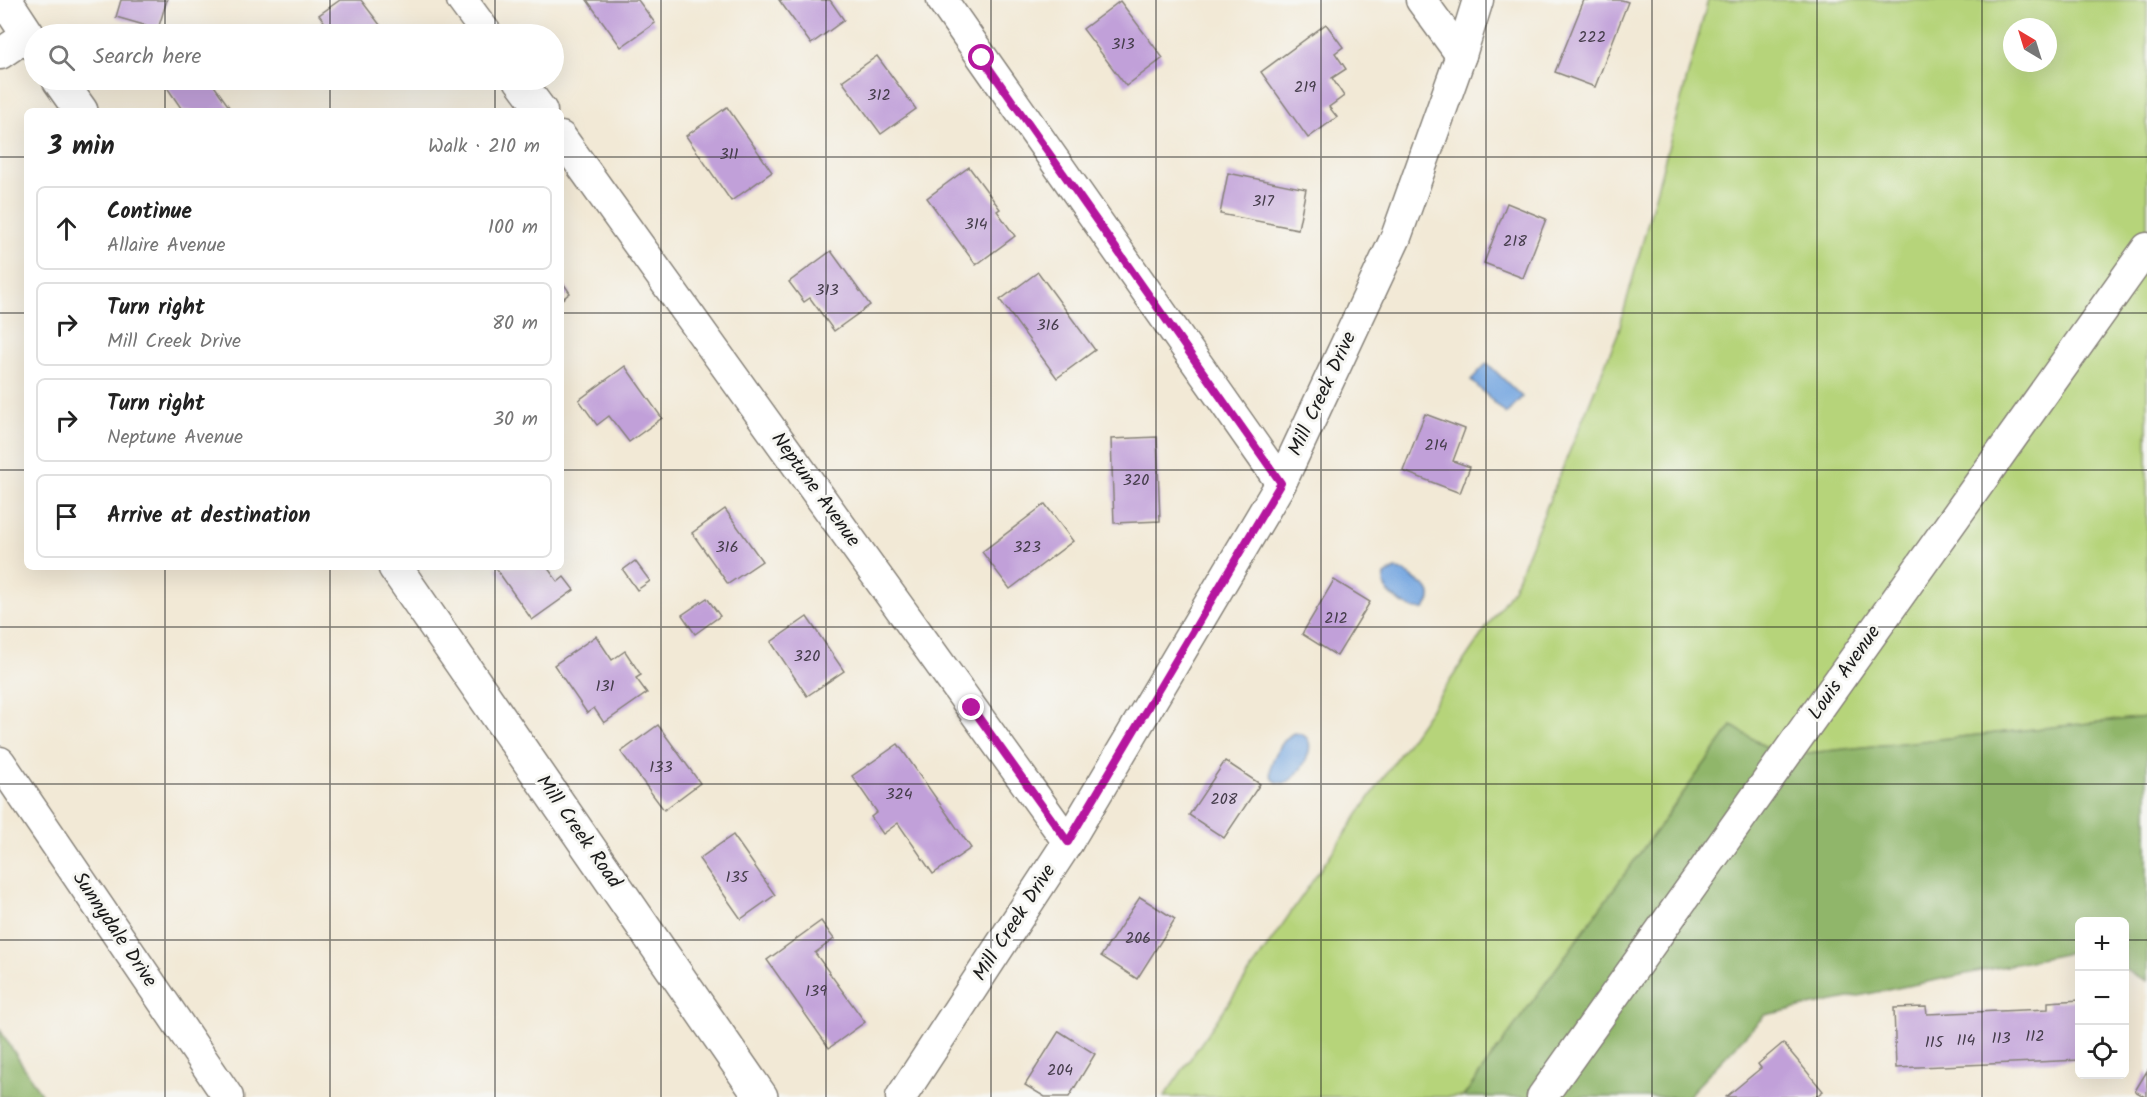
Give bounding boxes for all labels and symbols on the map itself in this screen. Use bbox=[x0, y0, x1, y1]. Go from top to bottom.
north arrow bbox=[2003, 18, 2057, 72]
house number: 222 bbox=[1578, 25, 1606, 50]
house number: 313 bbox=[1111, 32, 1135, 57]
route start bbox=[968, 44, 994, 70]
house number: 219 bbox=[1294, 75, 1316, 100]
house number: 312 bbox=[867, 83, 891, 108]
house number: 311 bbox=[719, 142, 739, 167]
house number: 317 bbox=[1252, 189, 1274, 214]
house number: 314 bbox=[965, 212, 988, 237]
house number: 218 bbox=[1503, 229, 1527, 254]
house number: 313 bbox=[815, 278, 839, 303]
house number: 316 bbox=[1036, 313, 1060, 338]
street label: Mill Creek Drive bbox=[1280, 326, 1366, 462]
street label: Neptune Avenue bbox=[762, 426, 868, 554]
house number: 214 bbox=[1424, 433, 1448, 458]
house number: 320 bbox=[1123, 468, 1149, 493]
house number: 316 bbox=[715, 535, 739, 560]
house number: 323 bbox=[1013, 535, 1041, 560]
house number: 212 bbox=[1324, 606, 1348, 631]
street label: Louis Avenue bbox=[1800, 619, 1890, 727]
house number: 320 bbox=[794, 644, 820, 669]
house number: 131 bbox=[595, 674, 615, 699]
route end bbox=[958, 694, 984, 720]
house number: 133 bbox=[649, 755, 673, 780]
street label: Mill Creek Road bbox=[527, 769, 630, 896]
house number: 324 bbox=[885, 782, 913, 807]
house number: 208 bbox=[1211, 787, 1238, 812]
street label: Mill Creek Drive bbox=[965, 858, 1065, 988]
house number: 135 bbox=[726, 865, 750, 890]
street label: Sunnydale Drive bbox=[63, 866, 165, 994]
house number: 206 bbox=[1125, 926, 1151, 951]
house number: 139 bbox=[805, 979, 827, 1004]
house number: 112 bbox=[2025, 1024, 2045, 1049]
house number: 113 bbox=[1991, 1026, 2011, 1051]
house number: 114 bbox=[1957, 1028, 1976, 1053]
house number: 115 bbox=[1925, 1030, 1945, 1055]
house number: 204 bbox=[1047, 1058, 1073, 1083]

